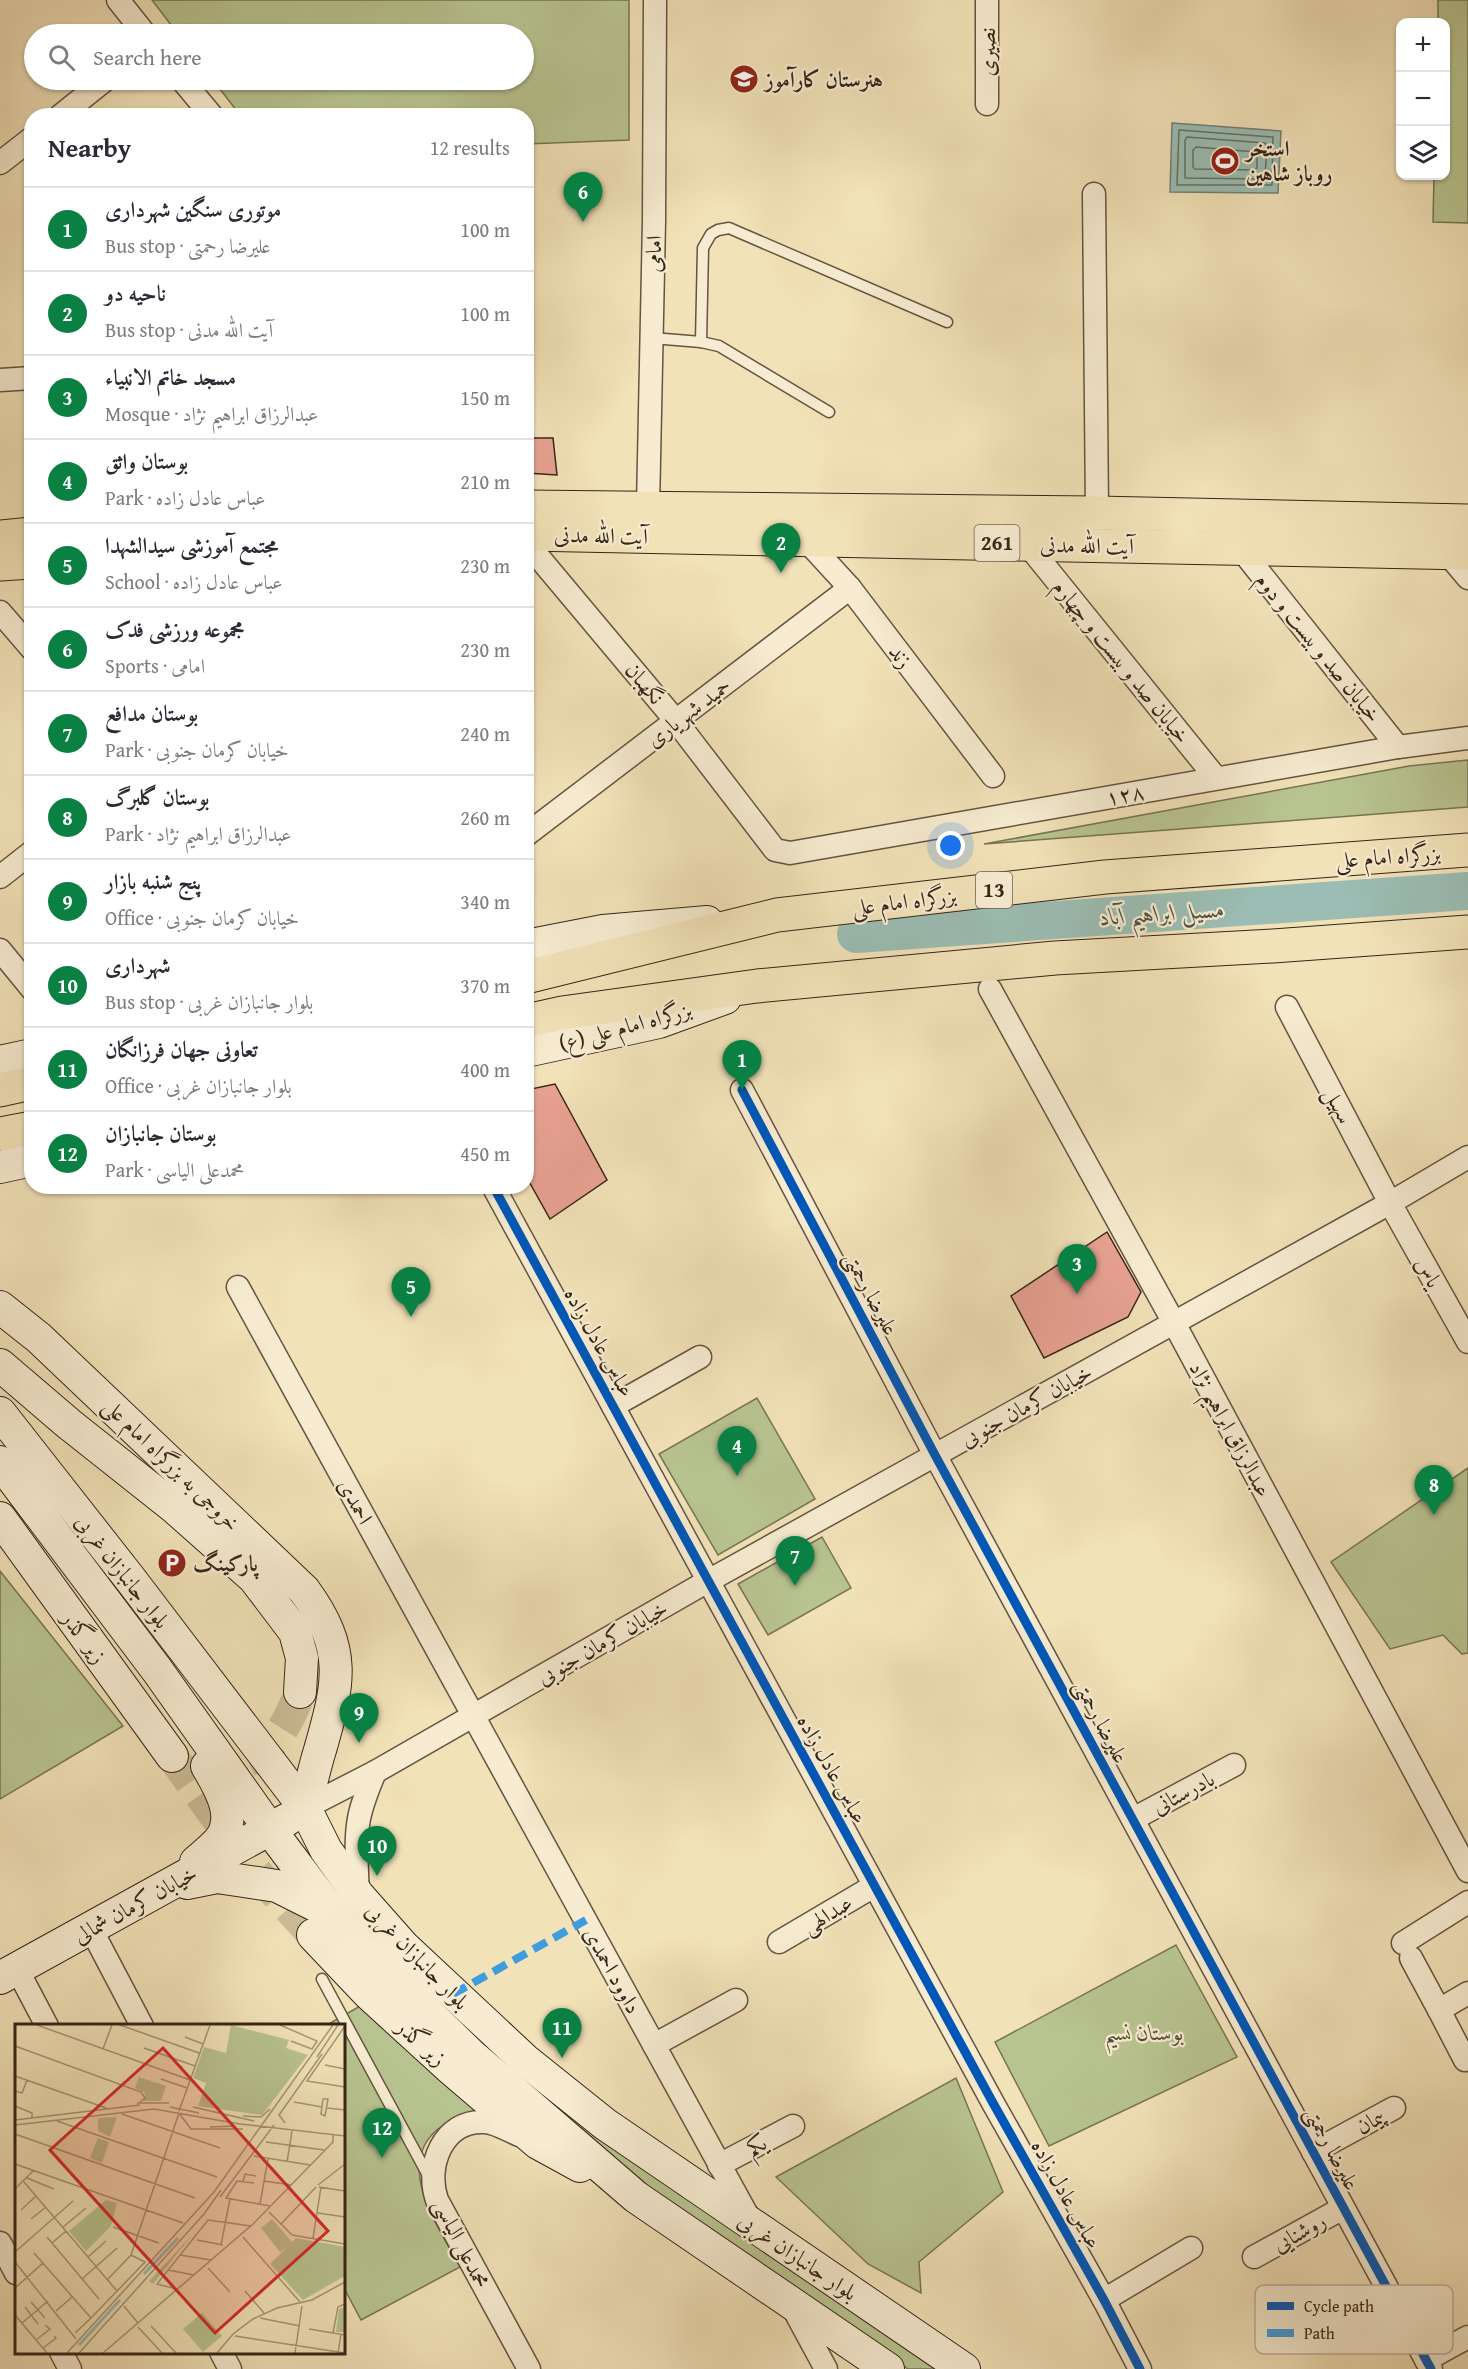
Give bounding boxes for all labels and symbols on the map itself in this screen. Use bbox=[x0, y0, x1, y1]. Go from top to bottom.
street label: نصیری bbox=[971, 28, 1003, 76]
school or university icon: هنرستان کارآموز bbox=[728, 63, 760, 95]
place label: هنرستان کارآموز bbox=[762, 63, 883, 95]
place label: استخر روباز شاهین bbox=[1244, 132, 1333, 189]
sports icon: استخر روباز شاهین bbox=[1209, 145, 1241, 177]
pin: 6 bbox=[564, 172, 602, 222]
street label: امامی bbox=[637, 235, 669, 273]
street label: آیت الله مدنی bbox=[554, 517, 651, 552]
pin: 2 bbox=[762, 524, 800, 573]
road number: 261 bbox=[974, 525, 1020, 561]
street label: آیت الله مدنی bbox=[1040, 527, 1137, 562]
street label: خیابان صد و بیست و دوم bbox=[1245, 565, 1390, 732]
street label: خیابان صد و بیست و چهارم bbox=[1042, 572, 1198, 753]
street label: زند bbox=[881, 637, 921, 675]
street label: نگهبان bbox=[618, 655, 672, 711]
street label: حمید شهریاری bbox=[639, 669, 737, 755]
street label: ۱۲۸ bbox=[1103, 775, 1147, 813]
your location bbox=[936, 831, 965, 860]
street label: بزرگراه امام علی bbox=[1334, 836, 1442, 880]
road number: 13 bbox=[976, 872, 1012, 908]
street label: بزرگراه امام علی bbox=[850, 879, 959, 927]
water label: مسیل ابراهیم آباد bbox=[1098, 891, 1227, 941]
street label: بزرگراه امام علی (ع) bbox=[555, 993, 696, 1063]
pin: 1 bbox=[722, 1040, 762, 1090]
street label: سهیل bbox=[1316, 1081, 1362, 1129]
pin: 3 bbox=[1058, 1244, 1096, 1294]
street label: علیرضا رحمتی bbox=[836, 1245, 908, 1341]
street label: یاس bbox=[1407, 1251, 1451, 1295]
pin: 5 bbox=[392, 1268, 430, 1317]
street label: عباس عادل زاده bbox=[557, 1281, 643, 1403]
street label: خیابان کرمان جنوبی bbox=[954, 1356, 1098, 1455]
street label: عبدالرزاق ابراهیم نژاد bbox=[1176, 1356, 1280, 1505]
street label: خروجی به بزرگراه امام علی bbox=[93, 1390, 248, 1541]
pin: 4 bbox=[718, 1426, 756, 1476]
pin: 8 bbox=[1414, 1466, 1454, 1515]
street label: احمدی bbox=[330, 1472, 382, 1530]
street label: بلوار جانبازان غربی bbox=[67, 1507, 178, 1636]
pin: 7 bbox=[776, 1536, 814, 1586]
parking icon: پارکینگ bbox=[156, 1547, 188, 1579]
place label: پارکینگ bbox=[193, 1547, 260, 1580]
street label: خیابان کرمان جنوبی bbox=[531, 1592, 674, 1693]
street label: زیر گذر bbox=[54, 1602, 115, 1670]
street label: علیرضا رحمتی bbox=[1066, 1673, 1138, 1769]
pin: 9 bbox=[340, 1694, 378, 1743]
street label: عباس عادل زاده bbox=[790, 1708, 876, 1830]
street label: بادرستانی bbox=[1146, 1762, 1220, 1822]
pin: 10 bbox=[358, 1826, 397, 1876]
street label: خیابان کرمان شمالی bbox=[67, 1857, 203, 1951]
street label: عبدالهی bbox=[796, 1886, 858, 1942]
street label: بلوار جانبازان غربی bbox=[358, 1895, 478, 2018]
street label: داوود احمدی bbox=[576, 1921, 650, 2019]
pin: 11 bbox=[542, 2008, 582, 2058]
street label: زیر گذر bbox=[388, 2009, 454, 2073]
park label: بوستان نسیم bbox=[1104, 2016, 1184, 2054]
inset map bbox=[15, 2024, 345, 2354]
street label: پیمان bbox=[1350, 2099, 1392, 2142]
street label: علیرضا رحمتی bbox=[1297, 2100, 1369, 2196]
pin: 12 bbox=[362, 2108, 401, 2158]
street label: یکم bbox=[740, 2125, 776, 2168]
street label: عباس عادل زاده bbox=[1024, 2133, 1110, 2255]
street label: محمدعلی الیاسی bbox=[425, 2192, 498, 2294]
street label: بلوار جانبازان غربی bbox=[731, 2204, 864, 2309]
street label: روشنایی bbox=[1266, 2204, 1332, 2260]
legend bbox=[1255, 2285, 1453, 2354]
text: Cycle path bbox=[1304, 2294, 1374, 2318]
text: Path bbox=[1304, 2321, 1335, 2345]

